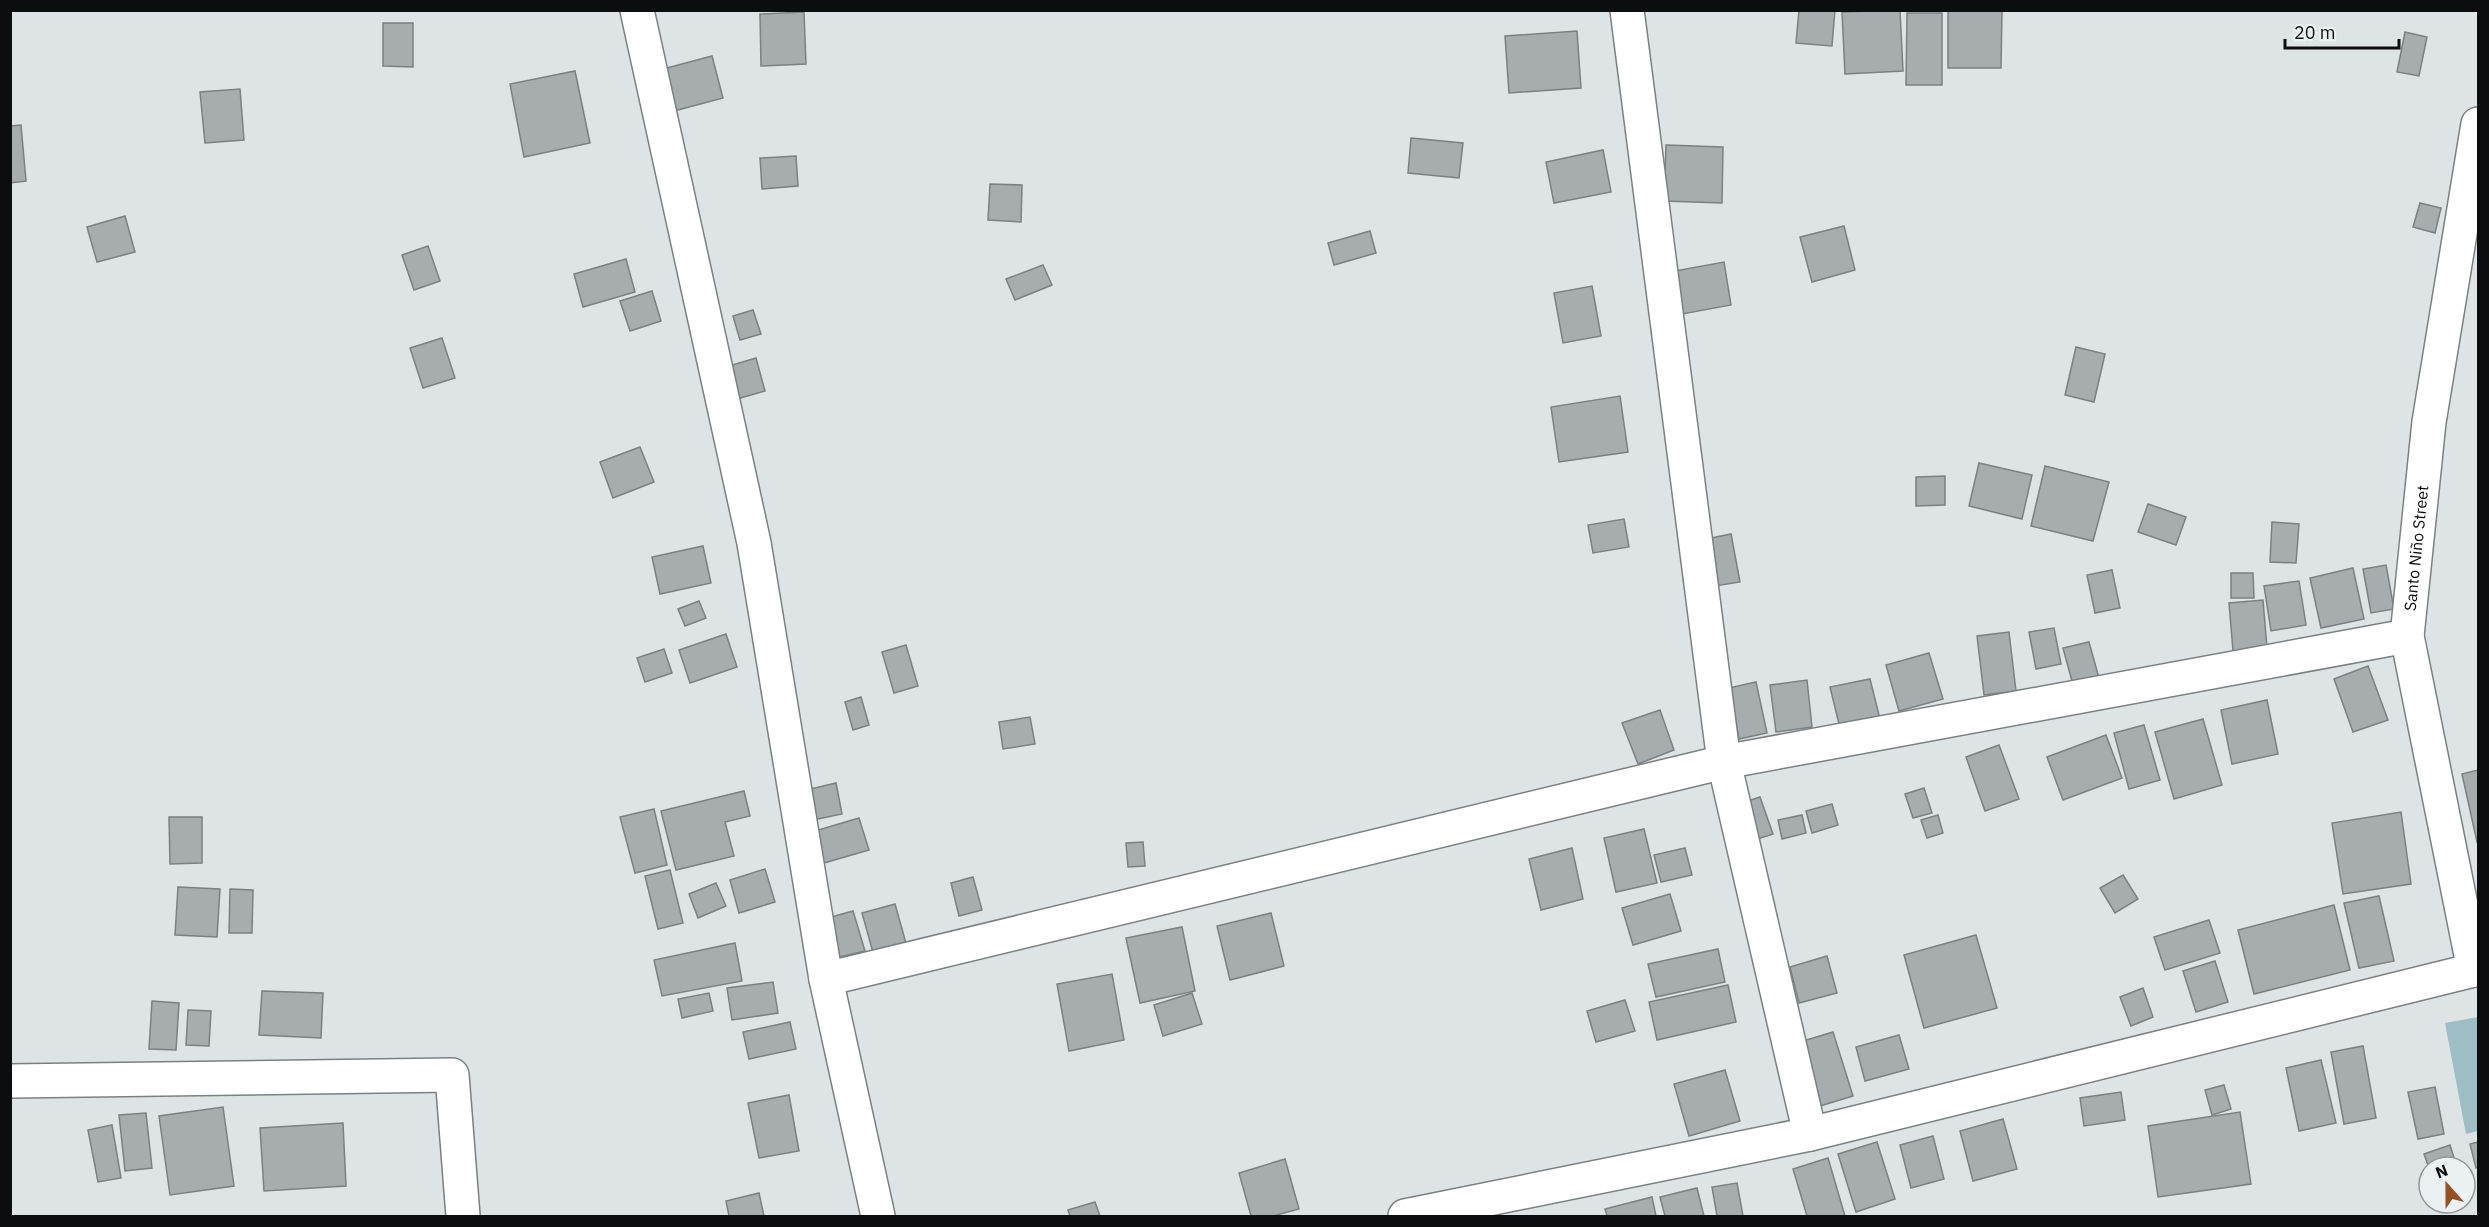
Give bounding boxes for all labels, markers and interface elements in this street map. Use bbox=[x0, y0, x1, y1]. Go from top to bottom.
scale bar bbox=[2285, 12, 2399, 50]
text: 20 m bbox=[2294, 21, 2336, 44]
street label: Santo Niño Street bbox=[2400, 484, 2432, 612]
north arrow bbox=[2417, 1155, 2477, 1215]
text: N bbox=[2433, 1160, 2451, 1182]

